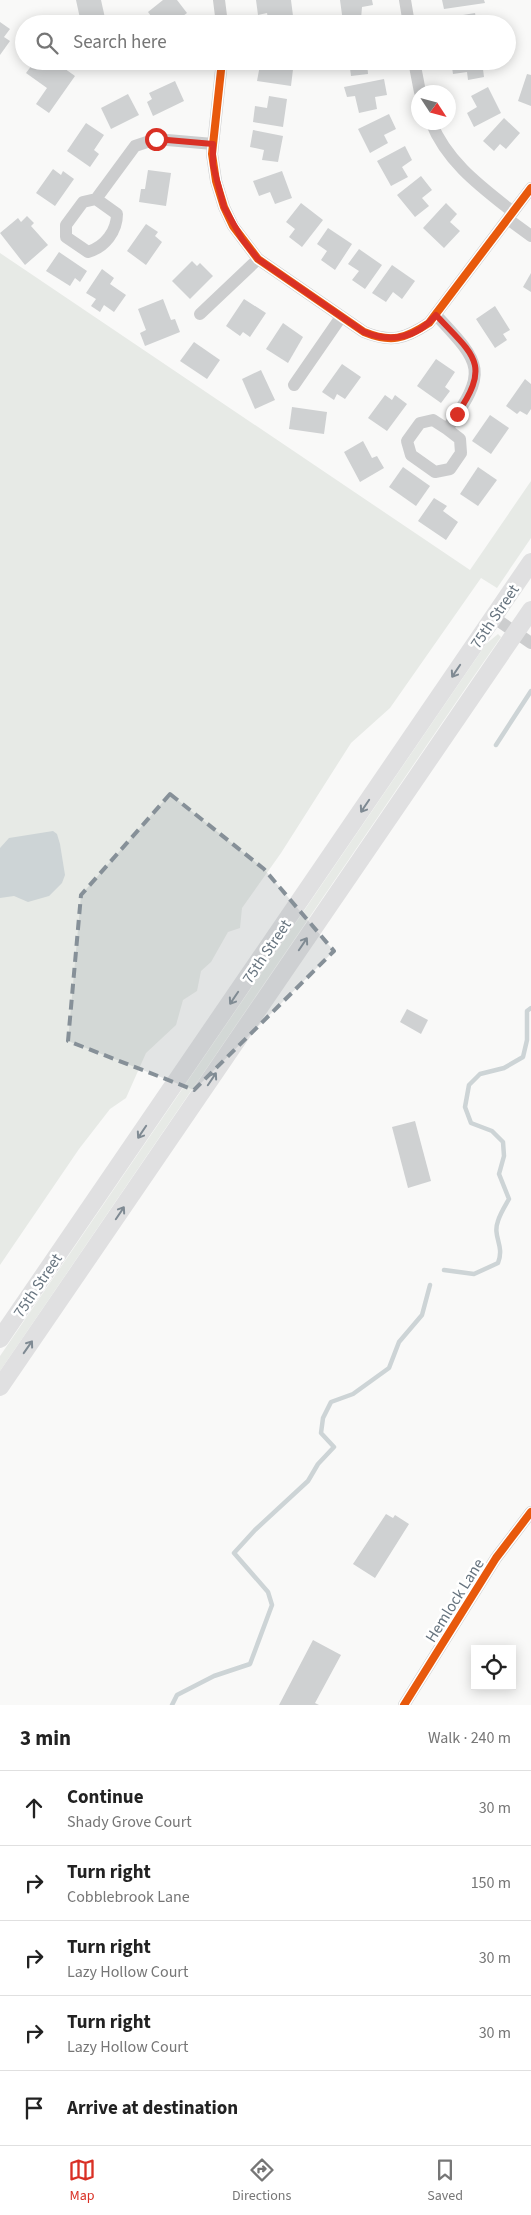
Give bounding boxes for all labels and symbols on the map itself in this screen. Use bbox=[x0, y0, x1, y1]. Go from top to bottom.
north arrow bbox=[411, 85, 456, 130]
route start bbox=[145, 128, 168, 151]
route end bbox=[446, 403, 469, 426]
street label: 75th Street bbox=[465, 580, 525, 653]
one-way arrow bbox=[451, 664, 461, 678]
one-way arrow bbox=[359, 798, 369, 812]
street label: 75th Street bbox=[237, 915, 297, 988]
one-way arrow bbox=[298, 938, 308, 952]
one-way arrow bbox=[229, 991, 239, 1005]
one-way arrow bbox=[207, 1072, 217, 1086]
one-way arrow bbox=[137, 1125, 147, 1139]
one-way arrow bbox=[115, 1206, 125, 1220]
street label: 75th Street bbox=[8, 1249, 68, 1322]
one-way arrow bbox=[23, 1340, 33, 1354]
street label: Hemlock Lane bbox=[420, 1554, 489, 1647]

